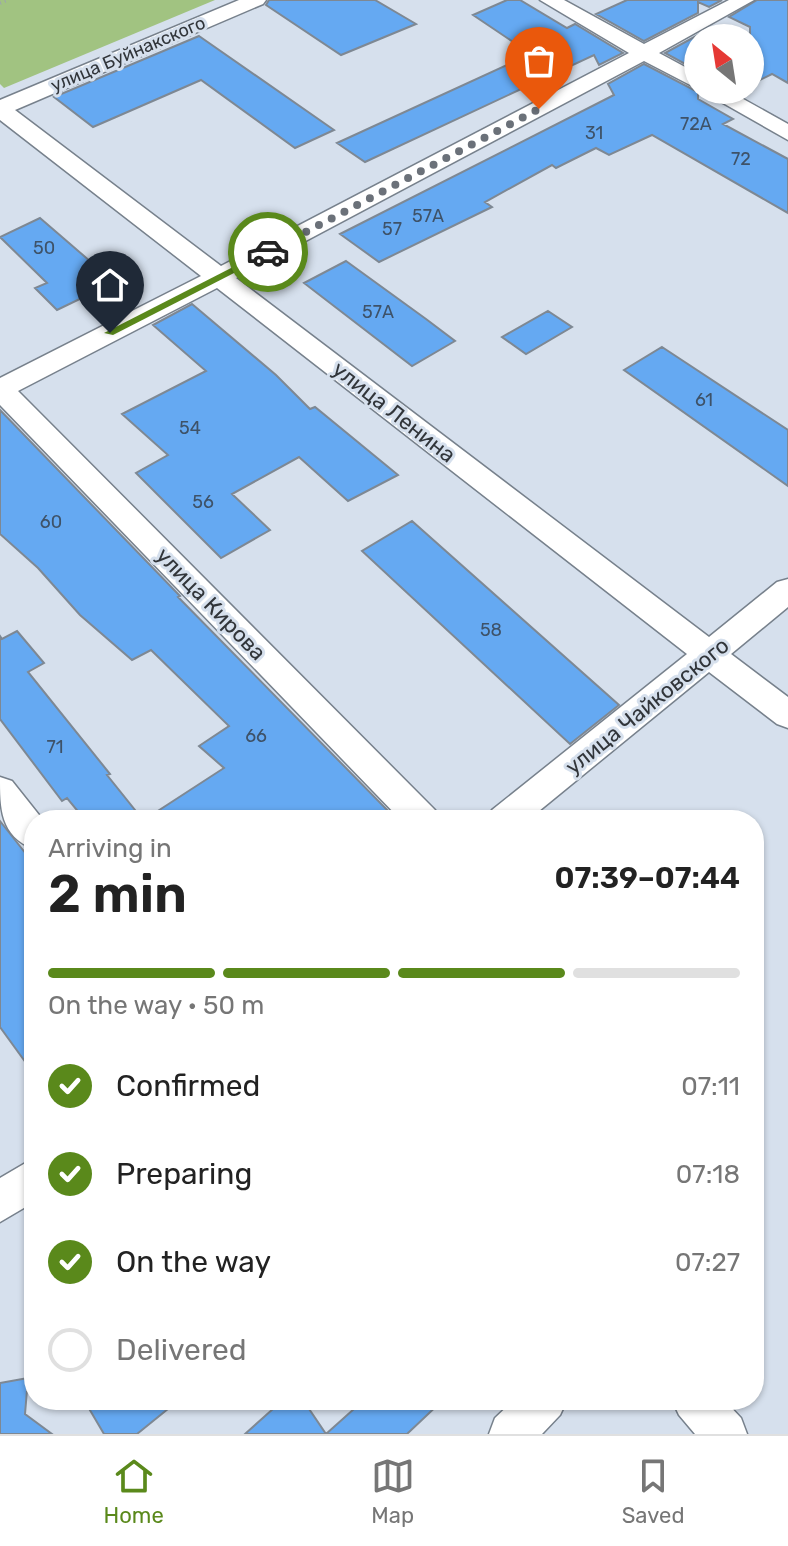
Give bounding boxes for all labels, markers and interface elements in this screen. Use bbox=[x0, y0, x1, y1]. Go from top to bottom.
street label: улица Буйнакского bbox=[47, 11, 209, 97]
north arrow bbox=[684, 24, 764, 104]
map controls bbox=[684, 24, 764, 104]
pin bbox=[505, 27, 573, 109]
icon: bag bbox=[517, 39, 561, 83]
house number: 72А bbox=[680, 113, 712, 135]
house number: 31 bbox=[585, 122, 603, 144]
house number: 72 bbox=[731, 148, 751, 170]
house number: 57А bbox=[412, 205, 444, 227]
courier bbox=[228, 212, 308, 292]
house number: 57 bbox=[382, 218, 402, 240]
icon: car bbox=[246, 230, 290, 274]
house number: 50 bbox=[33, 237, 55, 259]
pin bbox=[76, 251, 144, 333]
icon: home bbox=[88, 263, 132, 307]
house number: 57А bbox=[362, 301, 394, 323]
street label: улица Ленина bbox=[327, 356, 461, 468]
house number: 61 bbox=[695, 389, 713, 411]
house number: 54 bbox=[179, 417, 201, 439]
house number: 56 bbox=[192, 491, 214, 513]
house number: 60 bbox=[40, 511, 62, 533]
street label: улица Кирова bbox=[150, 542, 272, 666]
house number: 58 bbox=[480, 619, 502, 641]
street label: улица Чайковского bbox=[560, 632, 734, 780]
house number: 66 bbox=[245, 725, 267, 747]
house number: 71 bbox=[47, 736, 63, 758]
text: Arriving in bbox=[48, 833, 172, 864]
text: 07:39–07:44 bbox=[554, 860, 740, 896]
text: 2 min bbox=[48, 863, 187, 925]
text: On the way · 50 m bbox=[48, 990, 264, 1021]
icon: check bbox=[48, 1064, 92, 1108]
text: Confirmed bbox=[116, 1068, 260, 1104]
text: 07:11 bbox=[681, 1071, 740, 1102]
icon: check bbox=[48, 1152, 92, 1196]
text: Preparing bbox=[116, 1156, 252, 1192]
text: 07:18 bbox=[676, 1159, 740, 1190]
icon: check bbox=[48, 1240, 92, 1284]
text: On the way bbox=[116, 1244, 271, 1280]
text: 07:27 bbox=[675, 1247, 740, 1278]
text: Delivered bbox=[116, 1332, 247, 1368]
tab: Home bbox=[103, 1454, 164, 1529]
tab: Map bbox=[371, 1454, 415, 1529]
tab: Saved bbox=[622, 1454, 684, 1529]

